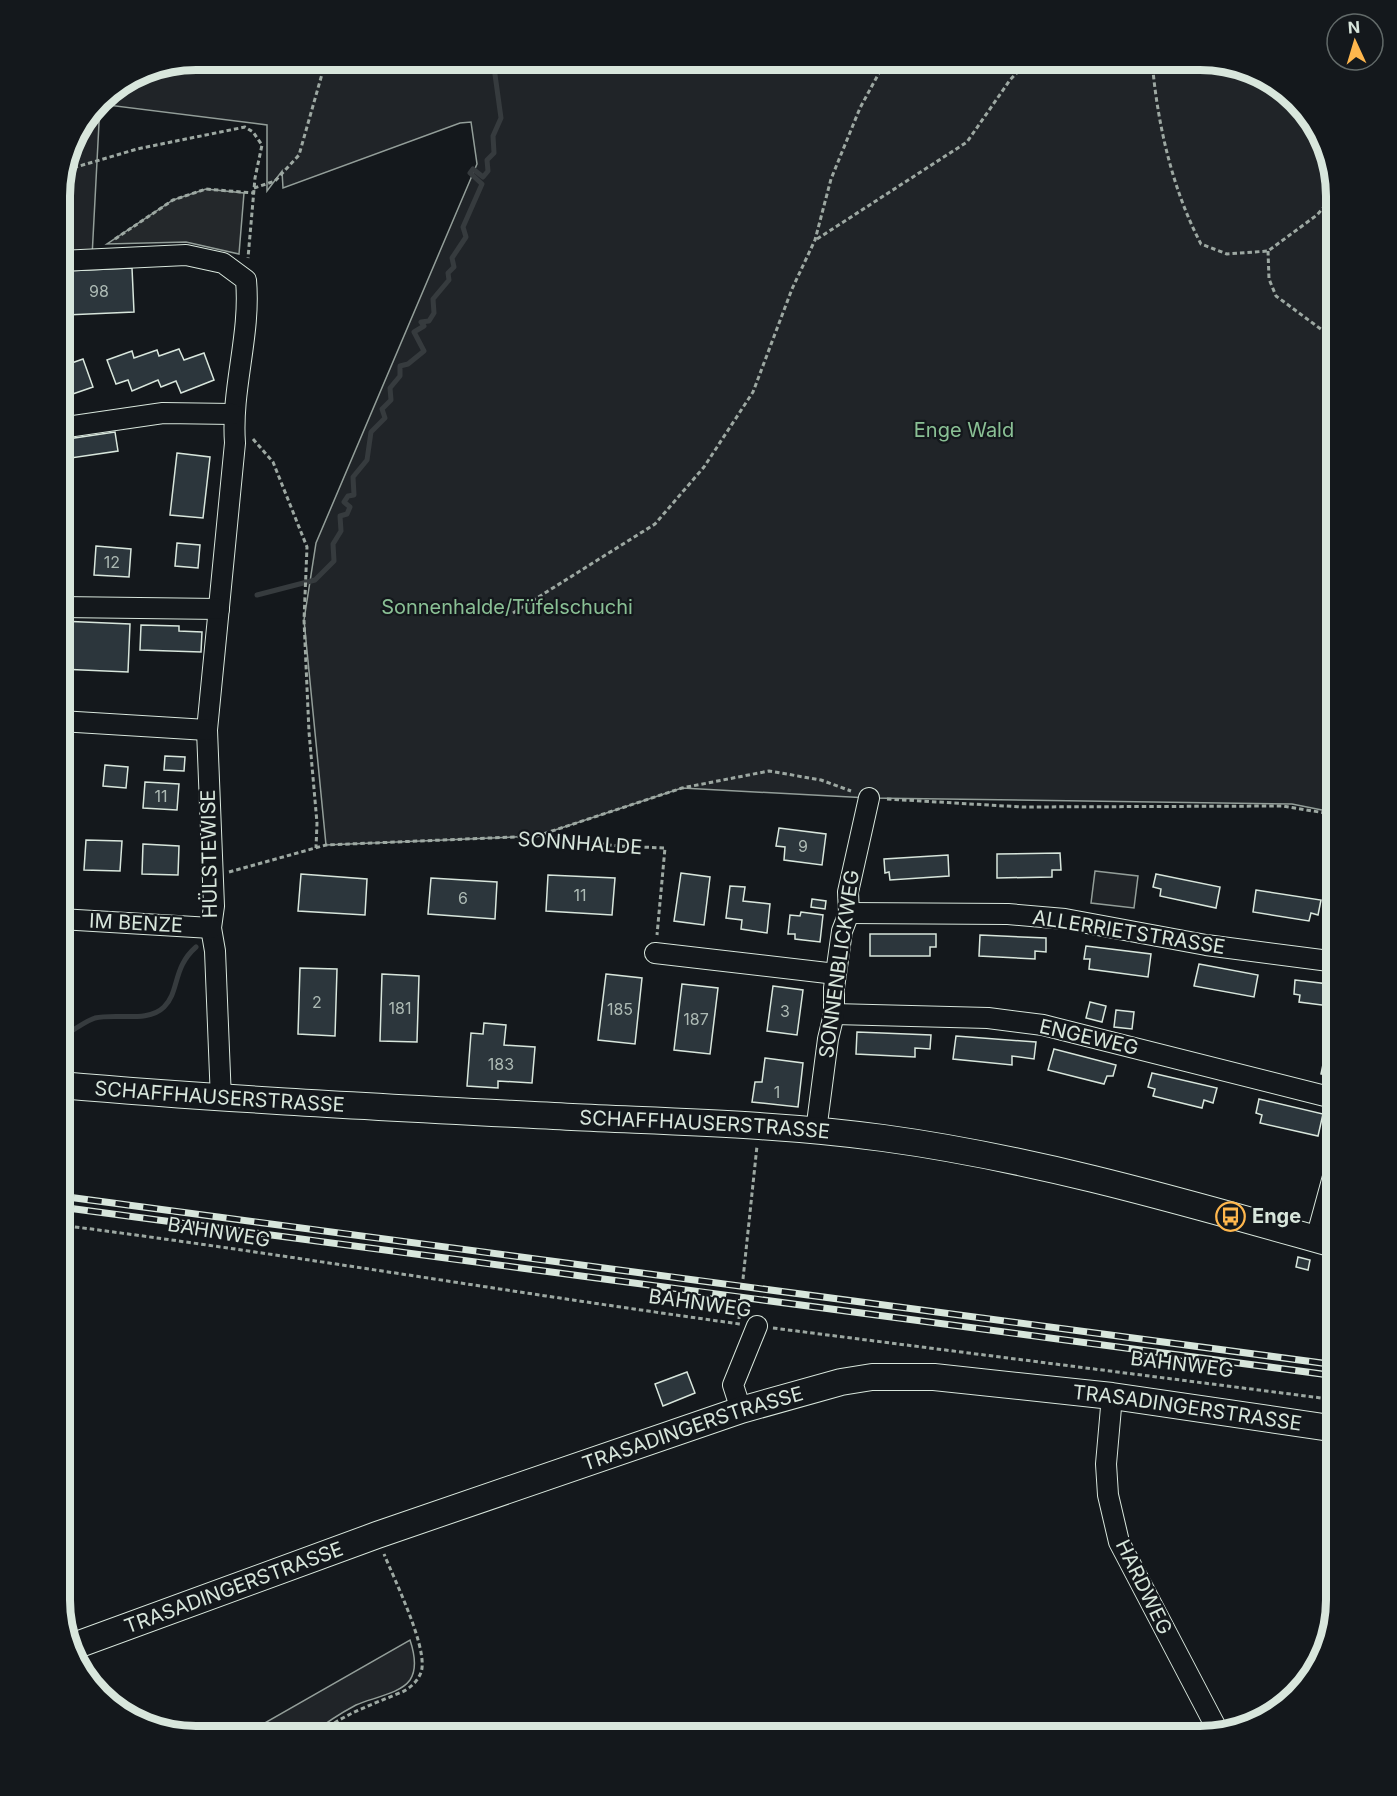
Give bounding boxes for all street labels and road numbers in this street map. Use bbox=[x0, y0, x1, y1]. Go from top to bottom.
street label: HÜLSTEWISE bbox=[196, 789, 222, 919]
street label: SONNHALDE bbox=[517, 827, 643, 859]
street label: SONNENBLICKWEG bbox=[814, 868, 864, 1060]
street label: ALLERRIETSTRASSE bbox=[1031, 905, 1227, 959]
street label: IM BENZE bbox=[89, 909, 183, 937]
street label: ENGEWEG bbox=[1037, 1014, 1141, 1060]
street label: SCHAFFHAUSERSTRASSE bbox=[94, 1076, 345, 1117]
street label: SCHAFFHAUSERSTRASSE bbox=[579, 1105, 831, 1144]
street label: BAHNWEG bbox=[166, 1212, 272, 1252]
street label: BAHNWEG bbox=[647, 1284, 753, 1322]
street label: BAHNWEG bbox=[1129, 1346, 1235, 1382]
street label: TRASADINGERSTRASSE bbox=[1072, 1380, 1303, 1436]
street label: TRASADINGERSTRASSE bbox=[579, 1381, 806, 1476]
street label: TRASADINGERSTRASSE bbox=[121, 1536, 346, 1639]
street label: HARDWEG bbox=[1111, 1536, 1177, 1638]

